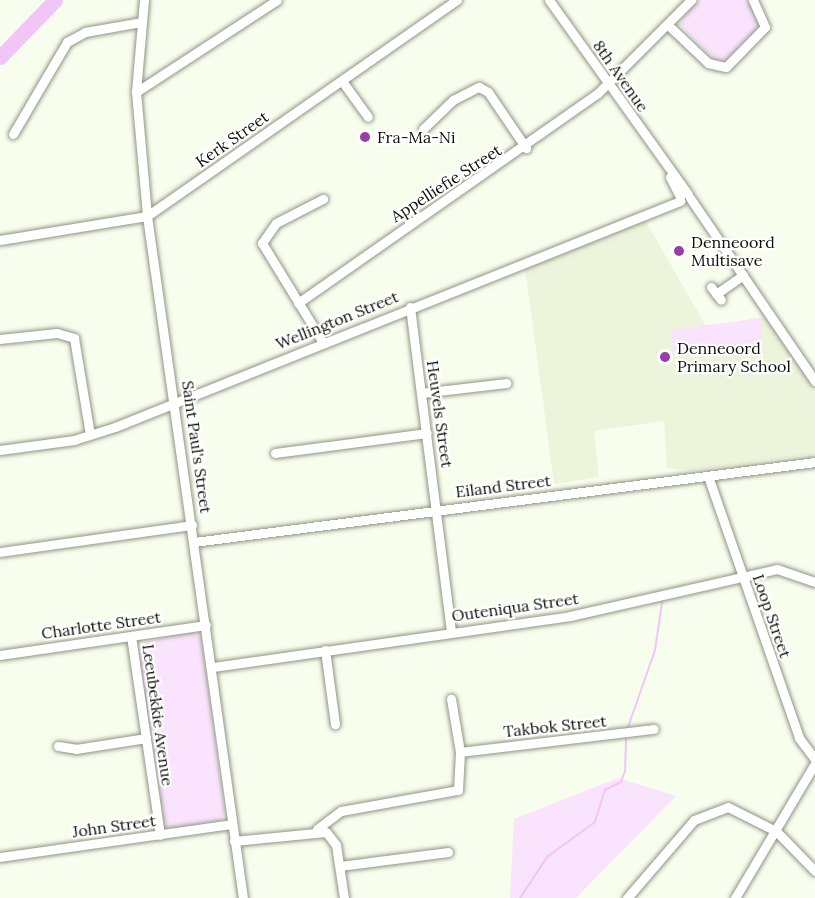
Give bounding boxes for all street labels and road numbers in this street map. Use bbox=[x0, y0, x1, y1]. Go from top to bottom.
street label: 8th Avenue bbox=[589, 36, 653, 116]
street label: Kerk Street bbox=[192, 107, 272, 171]
street label: Appelliefie Street bbox=[387, 140, 505, 226]
street label: Wellington Street bbox=[273, 287, 401, 353]
street label: Heuvels Street bbox=[423, 359, 457, 469]
street label: Saint Paul's Street bbox=[178, 379, 216, 515]
street label: Eiland Street bbox=[454, 471, 552, 501]
street label: Loop Street bbox=[749, 572, 795, 660]
street label: Outeniqua Street bbox=[450, 589, 580, 625]
street label: Charlotte Street bbox=[40, 607, 162, 643]
street label: Leeubekkie Avenue bbox=[139, 643, 177, 787]
street label: Takbok Street bbox=[503, 711, 607, 741]
street label: John Street bbox=[71, 811, 157, 841]

